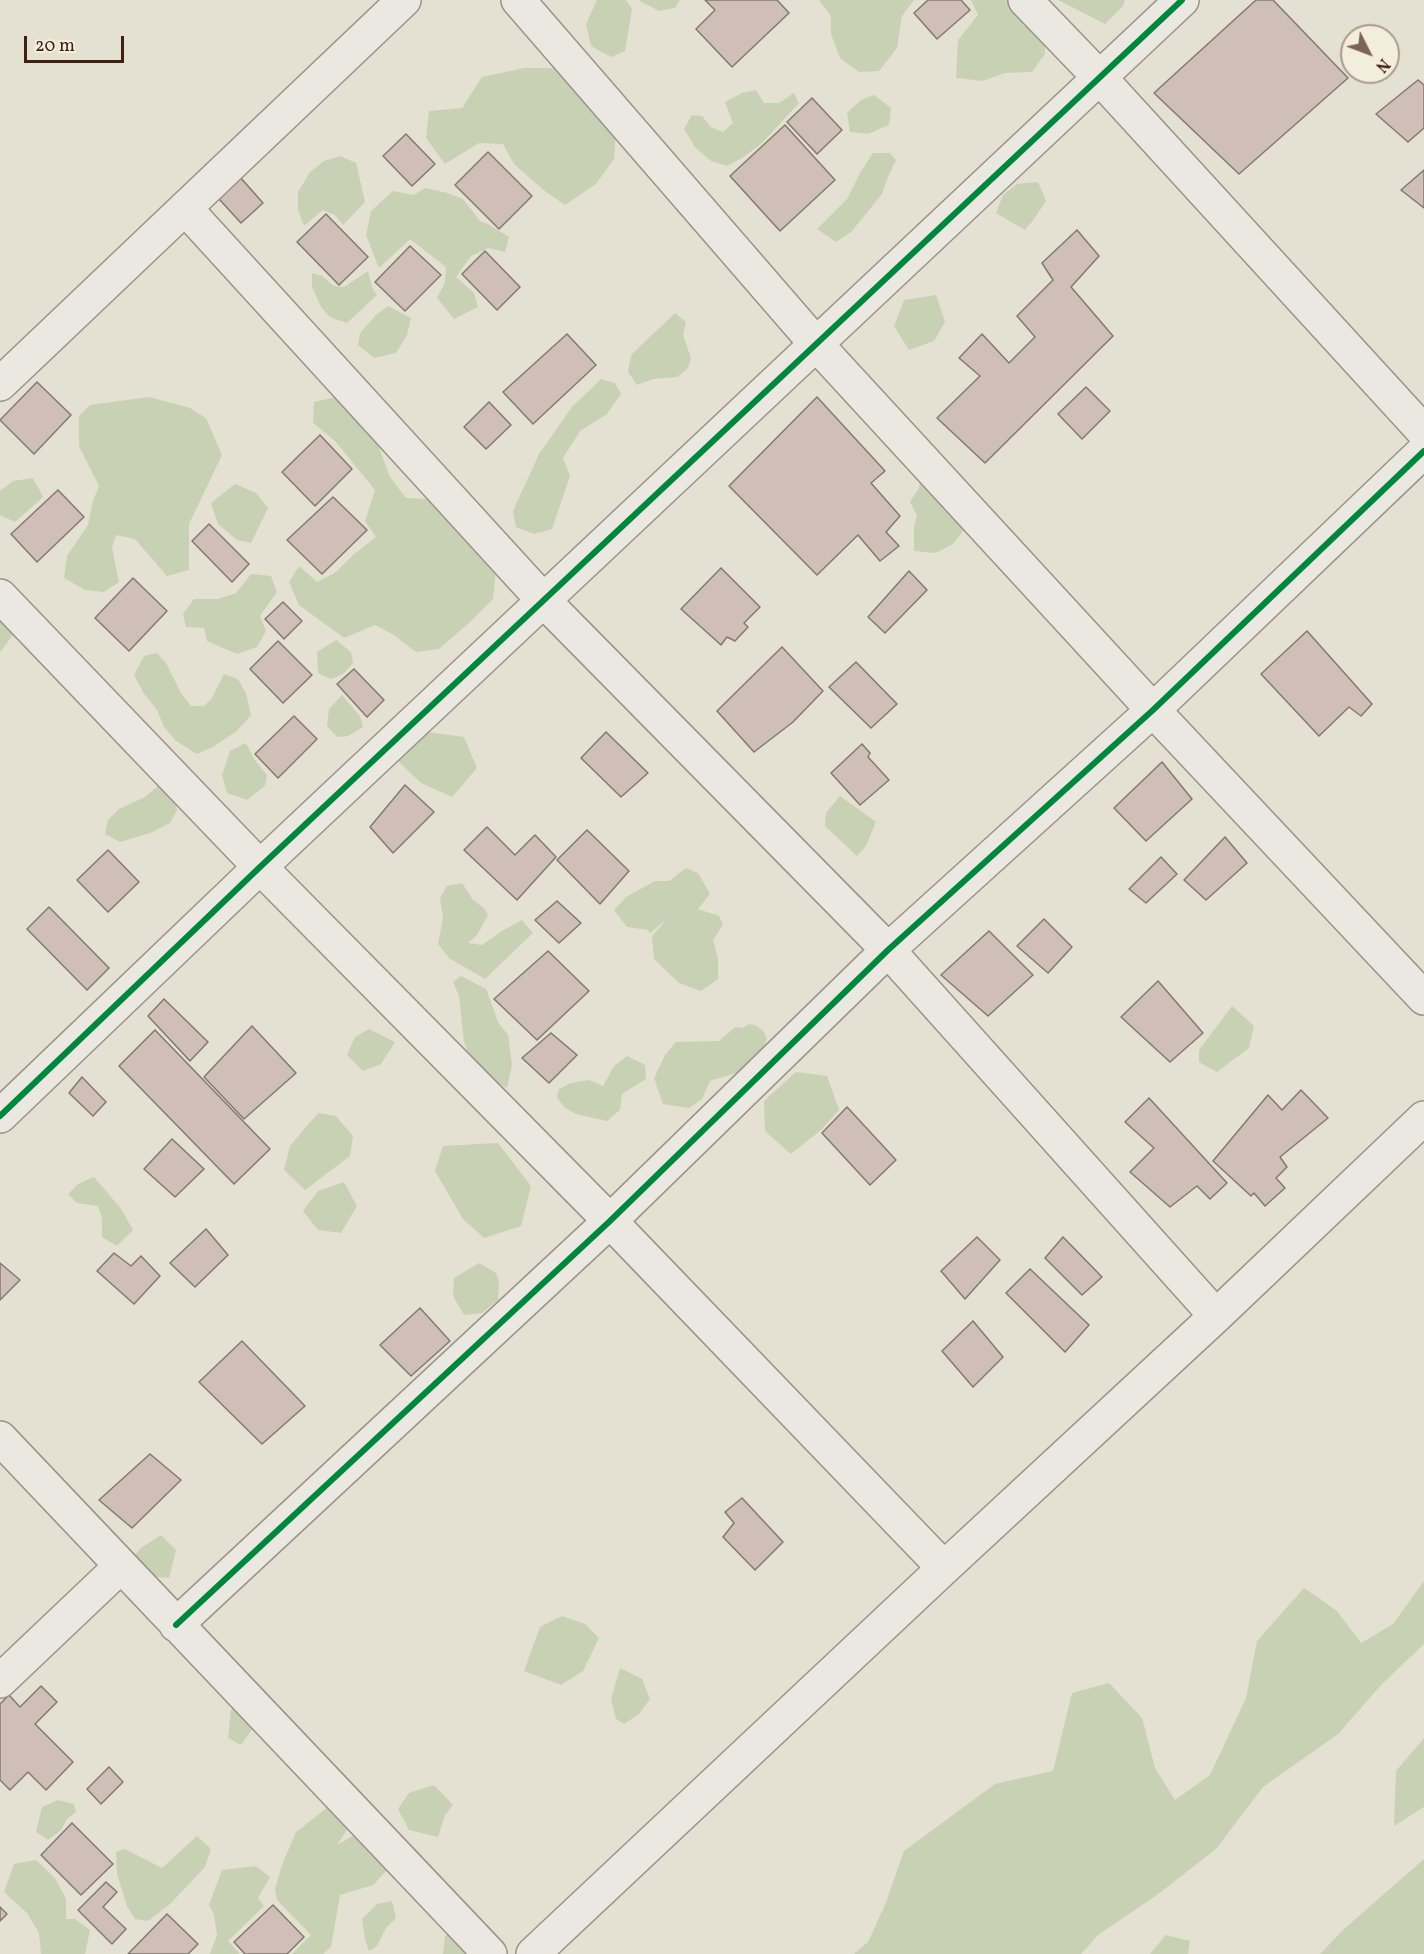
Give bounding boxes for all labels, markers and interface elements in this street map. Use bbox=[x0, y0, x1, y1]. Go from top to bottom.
scale bar bbox=[27, 24, 128, 62]
north arrow bbox=[1340, 24, 1400, 84]
text: 20 m bbox=[35, 34, 75, 59]
text: N bbox=[1370, 53, 1394, 76]

